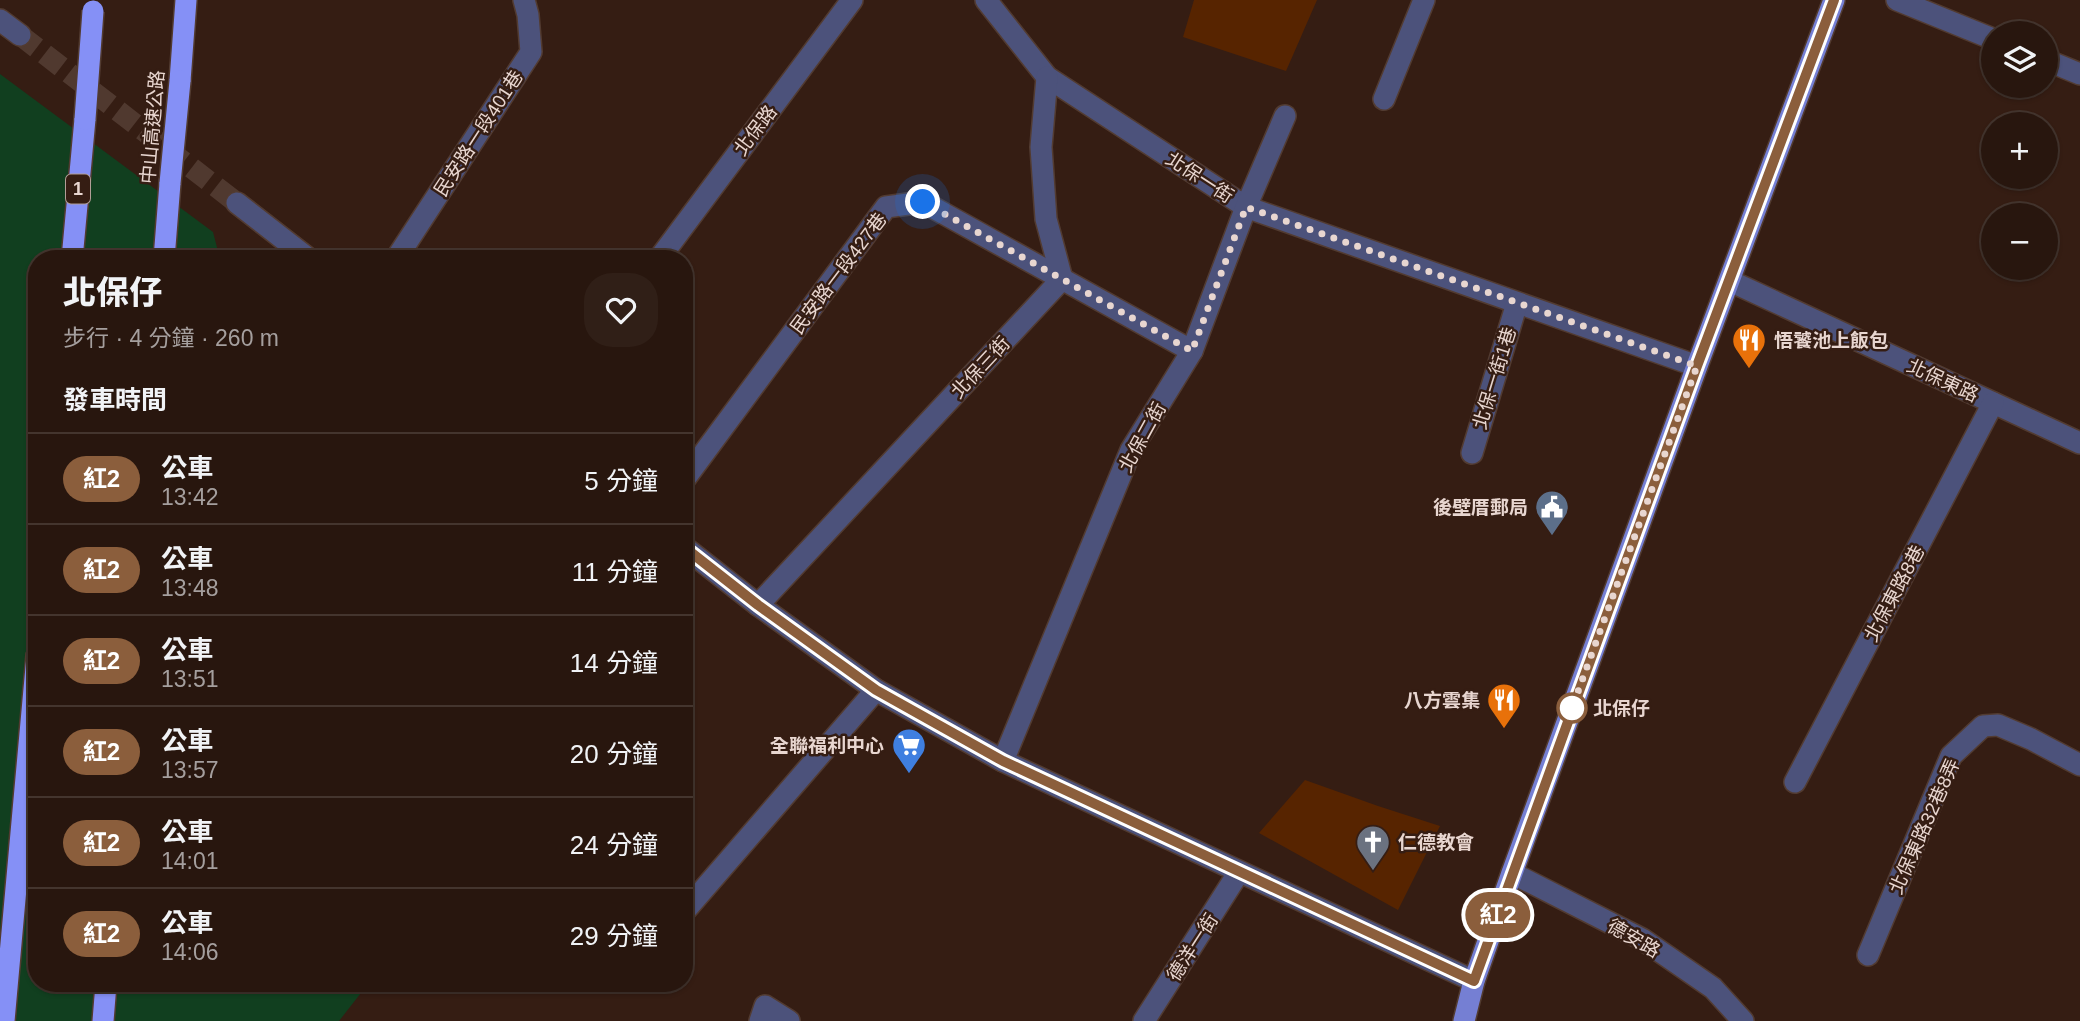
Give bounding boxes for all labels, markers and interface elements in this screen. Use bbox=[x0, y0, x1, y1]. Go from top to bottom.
map controls bbox=[1981, 21, 2058, 280]
button: layers bbox=[1981, 21, 2058, 98]
street label: 民安路一段401巷 bbox=[430, 66, 527, 200]
street label: 中山高速公路 bbox=[137, 69, 168, 185]
street label: 北保路 bbox=[730, 101, 781, 159]
button: + bbox=[1981, 112, 2058, 189]
street label: 北保一街 bbox=[1162, 148, 1237, 207]
road number: 1 bbox=[66, 174, 90, 204]
your location bbox=[905, 184, 940, 219]
button: − bbox=[1981, 203, 2058, 280]
street label: 民安路一段427巷 bbox=[786, 209, 891, 338]
button: heart bbox=[584, 273, 658, 347]
text: 北保仔 bbox=[63, 274, 162, 311]
restaurant icon: 悟饕池上飯包 bbox=[1730, 321, 1768, 370]
text: 步行 · 4 分鐘 · 260 m bbox=[63, 325, 279, 351]
street label: 北保一街1巷 bbox=[1469, 325, 1520, 432]
place label: 悟饕池上飯包 bbox=[1774, 330, 1888, 351]
street label: 北保三街 bbox=[947, 332, 1014, 402]
street label: 北保東路 bbox=[1904, 355, 1982, 406]
text: 發車時間 bbox=[63, 385, 167, 415]
street label: 北保二街 bbox=[1115, 399, 1170, 476]
text: 公車 bbox=[161, 453, 213, 483]
text: 紅2 bbox=[83, 465, 120, 492]
text: 5 分鐘 bbox=[584, 466, 658, 496]
text: 13:42 bbox=[161, 484, 219, 510]
public building icon: 後壁厝郵局 bbox=[1533, 488, 1571, 537]
place label: 後壁厝郵局 bbox=[1433, 497, 1528, 518]
street label: 北保東路8巷 bbox=[1860, 542, 1928, 645]
text: 公車 bbox=[161, 544, 213, 574]
text: 紅2 bbox=[83, 556, 120, 583]
text: 11 分鐘 bbox=[572, 557, 658, 587]
text: 13:48 bbox=[161, 575, 219, 601]
text: 公車 bbox=[161, 635, 213, 665]
text: 紅2 bbox=[83, 647, 120, 674]
text: 14 分鐘 bbox=[570, 648, 658, 678]
text: 13:51 bbox=[161, 666, 219, 692]
restaurant icon: 八方雲集 bbox=[1485, 681, 1523, 730]
place label: 八方雲集 bbox=[1404, 690, 1480, 711]
marker: 北保仔 bbox=[1557, 693, 1587, 723]
place label: 北保仔 bbox=[1593, 698, 1650, 719]
text: 公車 bbox=[161, 726, 213, 756]
supermarket icon: 全聯福利中心 bbox=[890, 726, 928, 775]
place label: 全聯福利中心 bbox=[770, 735, 884, 756]
text: 紅2 bbox=[83, 738, 120, 765]
text: 20 分鐘 bbox=[570, 739, 658, 769]
street label: 北保東路32巷8弄 bbox=[1885, 755, 1964, 897]
text: 13:57 bbox=[161, 757, 219, 783]
text: 公車 bbox=[161, 817, 213, 847]
church icon: 仁德教會 bbox=[1354, 823, 1392, 872]
text: 紅2 bbox=[83, 829, 120, 856]
text: 24 分鐘 bbox=[570, 830, 658, 860]
place label: 仁德教會 bbox=[1398, 832, 1474, 853]
text: 14:01 bbox=[161, 848, 219, 874]
line badge: 紅2 bbox=[1466, 892, 1530, 938]
text: 紅2 bbox=[1479, 901, 1517, 928]
text: 公車 bbox=[161, 908, 213, 938]
street label: 德洋一街 bbox=[1163, 910, 1222, 985]
street label: 德安路 bbox=[1604, 915, 1664, 962]
text: 紅2 bbox=[83, 920, 120, 947]
text: 29 分鐘 bbox=[570, 921, 658, 951]
text: 14:06 bbox=[161, 939, 219, 965]

